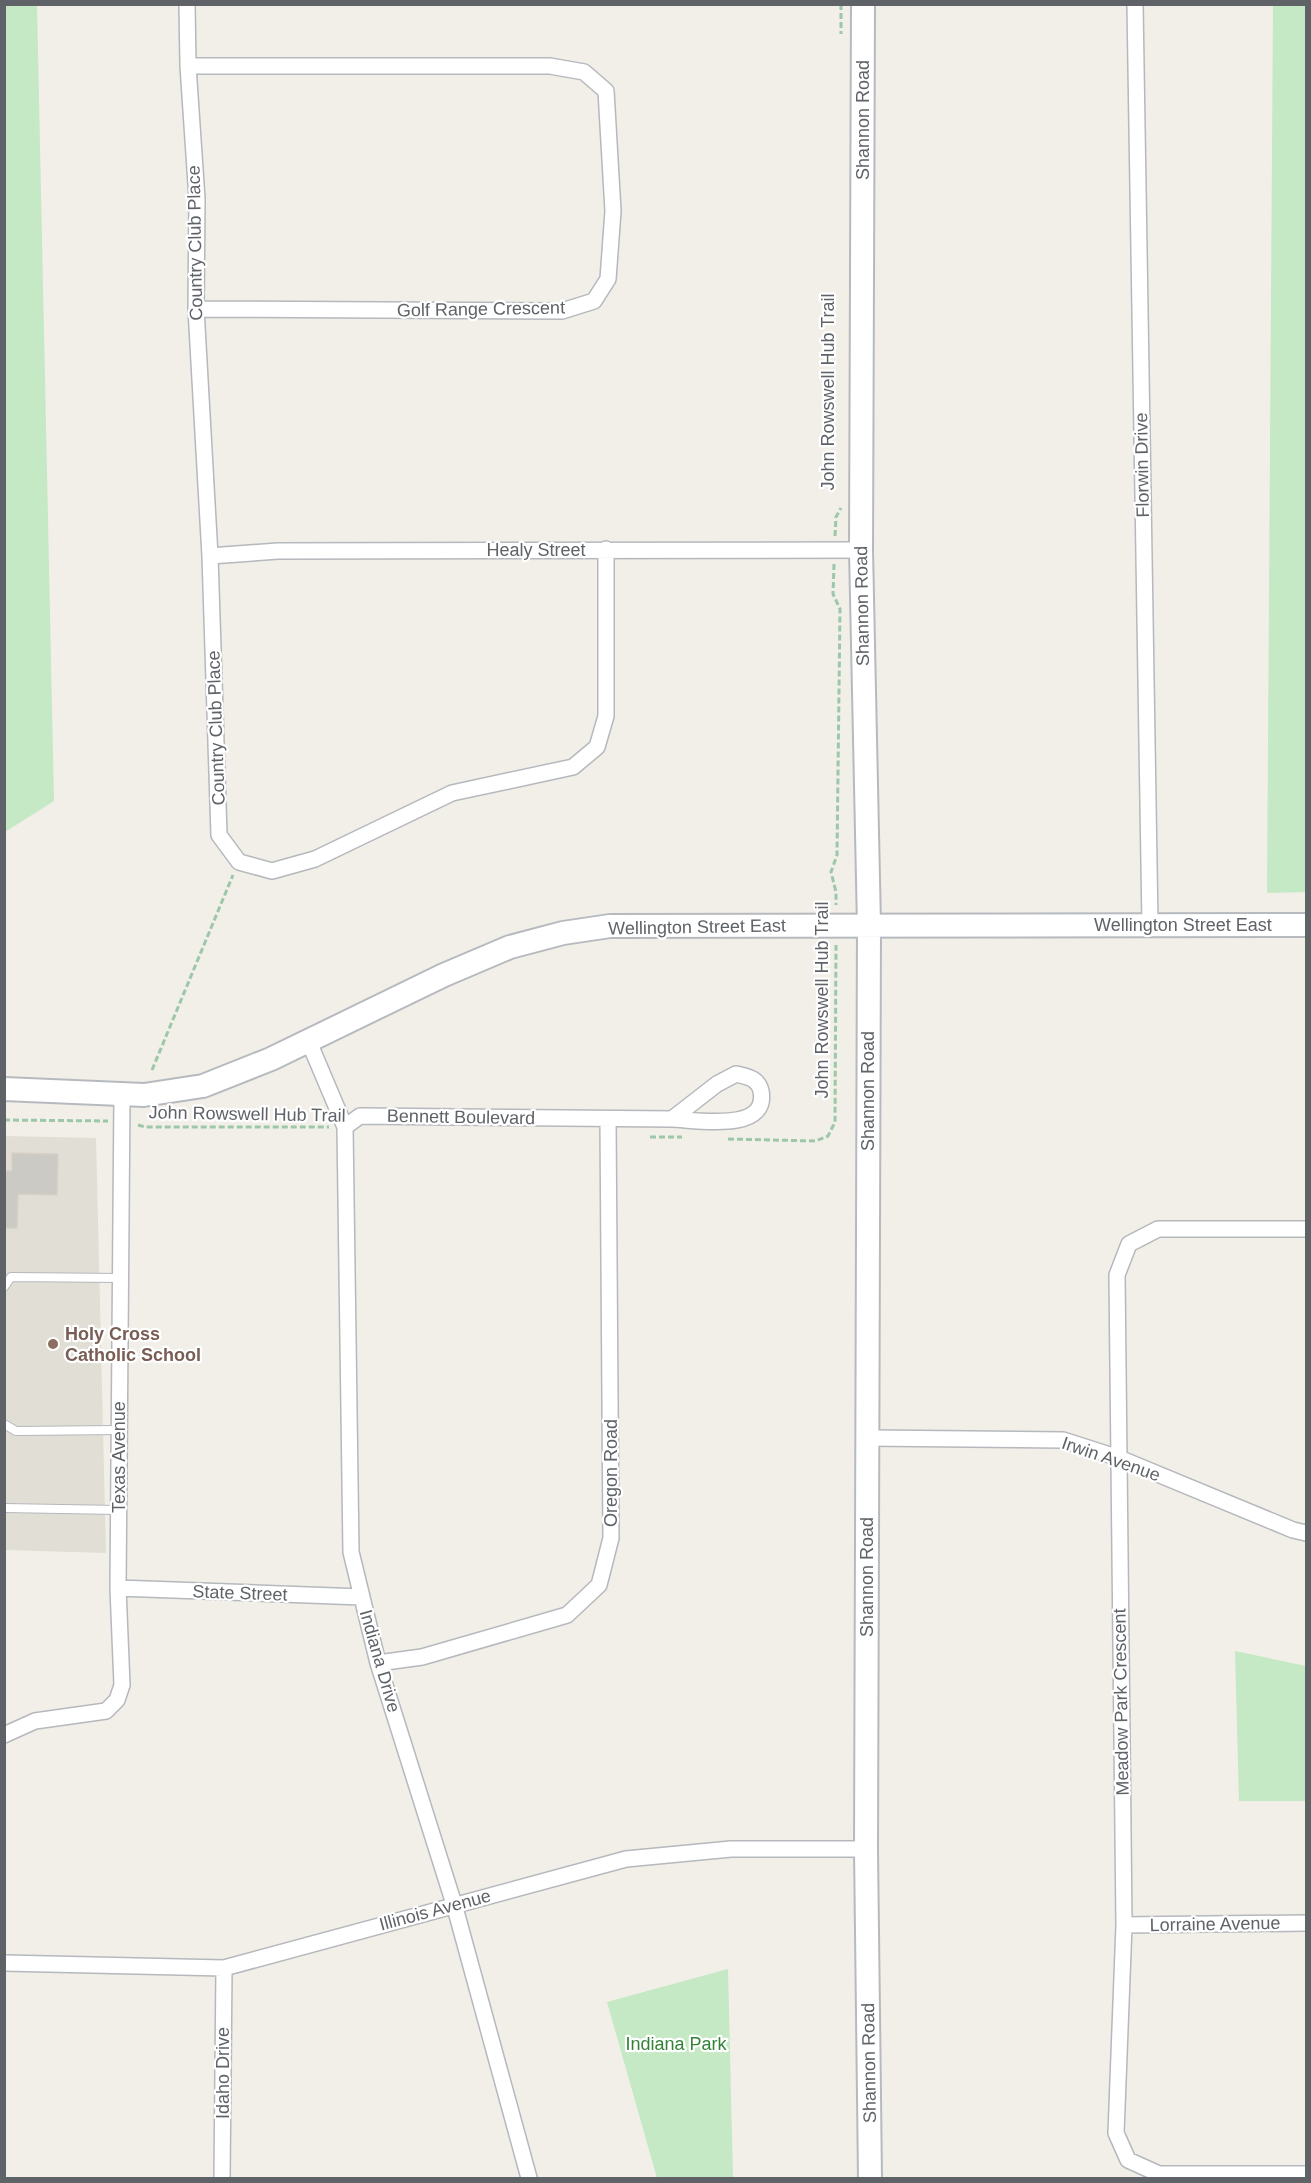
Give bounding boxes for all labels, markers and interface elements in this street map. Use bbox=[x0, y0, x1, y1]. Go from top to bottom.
street label: Shannon Road bbox=[853, 60, 873, 180]
street label: Country Club Place bbox=[184, 165, 206, 321]
street label: John Rowswell Hub Trail bbox=[818, 293, 838, 491]
street label: Golf Range Crescent bbox=[397, 298, 565, 320]
street label: Florwin Drive bbox=[1131, 412, 1153, 518]
street label: Healy Street bbox=[486, 540, 586, 560]
street label: Shannon Road bbox=[851, 546, 873, 666]
street label: Country Club Place bbox=[203, 650, 229, 806]
street label: John Rowswell Hub Trail bbox=[812, 901, 832, 1099]
street label: Wellington Street East bbox=[608, 915, 786, 939]
street label: Wellington Street East bbox=[1094, 915, 1272, 935]
street label: Shannon Road bbox=[858, 1031, 878, 1151]
street label: John Rowswell Hub Trail bbox=[148, 1102, 346, 1126]
street label: Bennett Boulevard bbox=[387, 1106, 535, 1128]
place label: Holy Cross Catholic School bbox=[65, 1324, 201, 1365]
marker: Holy Cross Catholic School bbox=[46, 1337, 60, 1351]
street label: Texas Avenue bbox=[109, 1401, 129, 1513]
street label: Oregon Road bbox=[601, 1419, 621, 1527]
street label: Irwin Avenue bbox=[1059, 1433, 1163, 1485]
street label: Shannon Road bbox=[857, 1517, 877, 1637]
street label: State Street bbox=[192, 1581, 288, 1605]
street label: Indiana Drive bbox=[356, 1607, 404, 1715]
street label: Meadow Park Crescent bbox=[1109, 1608, 1133, 1796]
street label: Illinois Avenue bbox=[377, 1885, 493, 1935]
street label: Lorraine Avenue bbox=[1149, 1913, 1281, 1935]
street label: Shannon Road bbox=[858, 2003, 880, 2123]
street label: Idaho Drive bbox=[213, 2027, 233, 2119]
park label: Indiana Park bbox=[625, 2034, 728, 2054]

